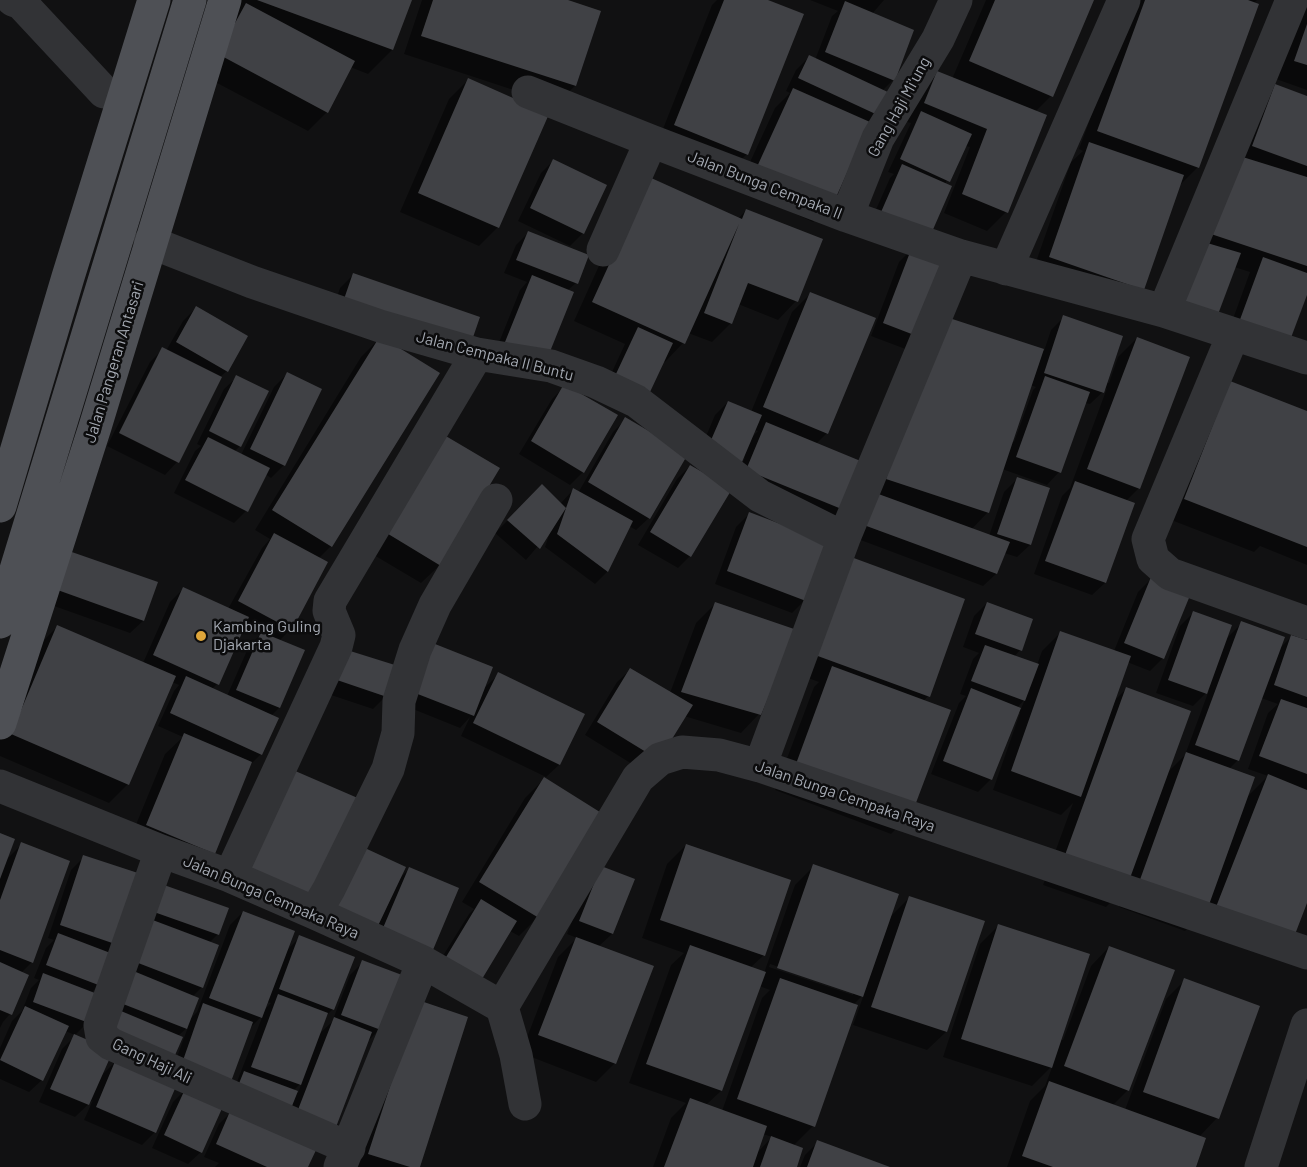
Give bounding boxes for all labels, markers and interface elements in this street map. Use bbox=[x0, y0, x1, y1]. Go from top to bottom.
street label: Gang Haji Mi'ung bbox=[864, 54, 934, 160]
street label: Jalan Bunga Cempaka II bbox=[685, 147, 845, 223]
street label: Jalan Pangeran Antasari bbox=[80, 279, 148, 445]
street label: Jalan Cempaka II Buntu bbox=[414, 327, 576, 385]
place label: Kambing Guling Djakarta bbox=[213, 617, 321, 655]
marker: Kambing Guling Djakarta bbox=[194, 629, 208, 643]
street label: Jalan Bunga Cempaka Raya bbox=[753, 756, 937, 836]
street label: Jalan Bunga Cempaka Raya bbox=[180, 851, 362, 943]
street label: Gang Haji Ali bbox=[109, 1034, 195, 1088]

